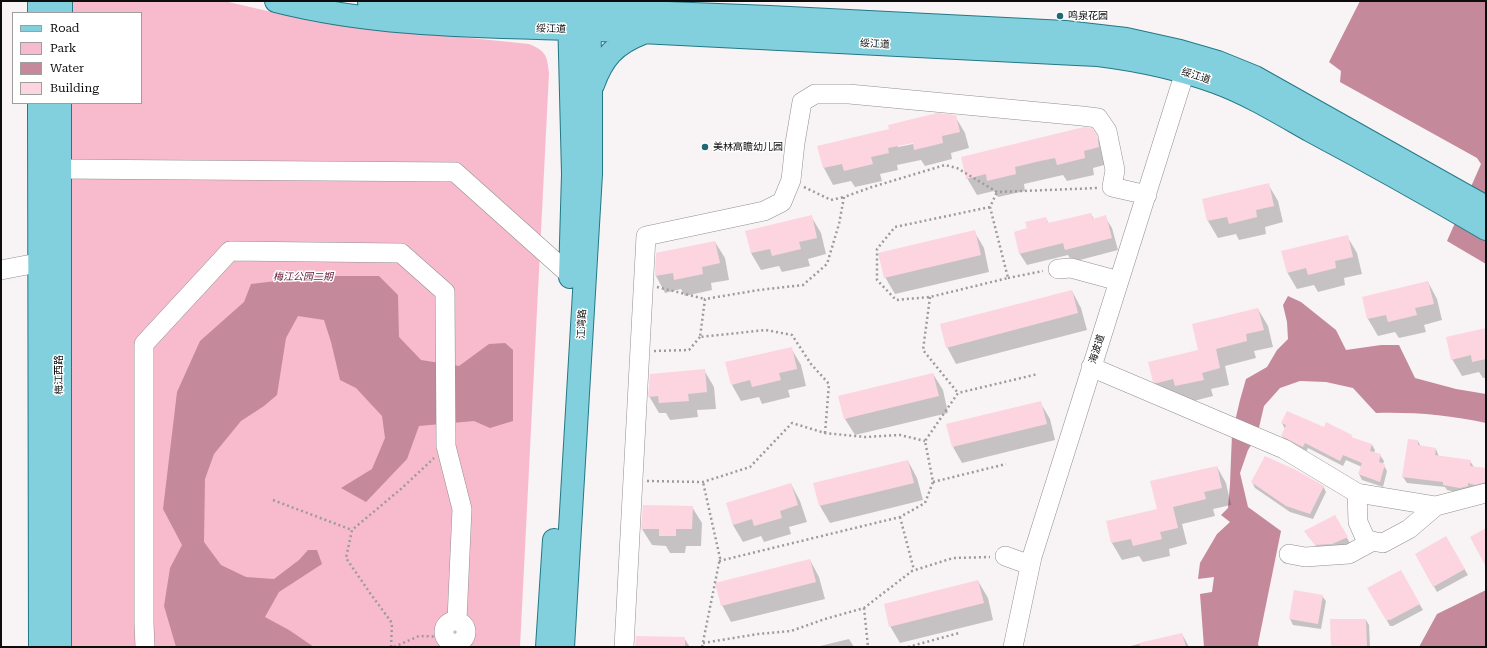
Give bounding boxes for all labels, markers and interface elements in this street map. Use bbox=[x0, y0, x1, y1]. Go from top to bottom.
place label: 鸣泉花园 bbox=[1068, 10, 1108, 22]
marker: 鸣泉花园 bbox=[1055, 11, 1065, 21]
legend bbox=[12, 12, 142, 104]
text: Road bbox=[50, 21, 79, 35]
street label: 绥江道 bbox=[536, 22, 566, 36]
street label: 绥江道 bbox=[860, 37, 890, 51]
text: Park bbox=[50, 41, 76, 55]
text: Water bbox=[50, 61, 84, 75]
street label: 绥江道 bbox=[1180, 66, 1212, 86]
text: Building bbox=[50, 81, 99, 95]
place label: 美林高瞻幼儿园 bbox=[713, 141, 783, 153]
marker: 美林高瞻幼儿园 bbox=[700, 142, 710, 152]
park label: 梅江公园二期 bbox=[273, 271, 333, 283]
street label: 江湾路 bbox=[575, 309, 589, 339]
street label: 海波道 bbox=[1087, 333, 1107, 365]
street label: 梅江西路 bbox=[53, 355, 65, 395]

